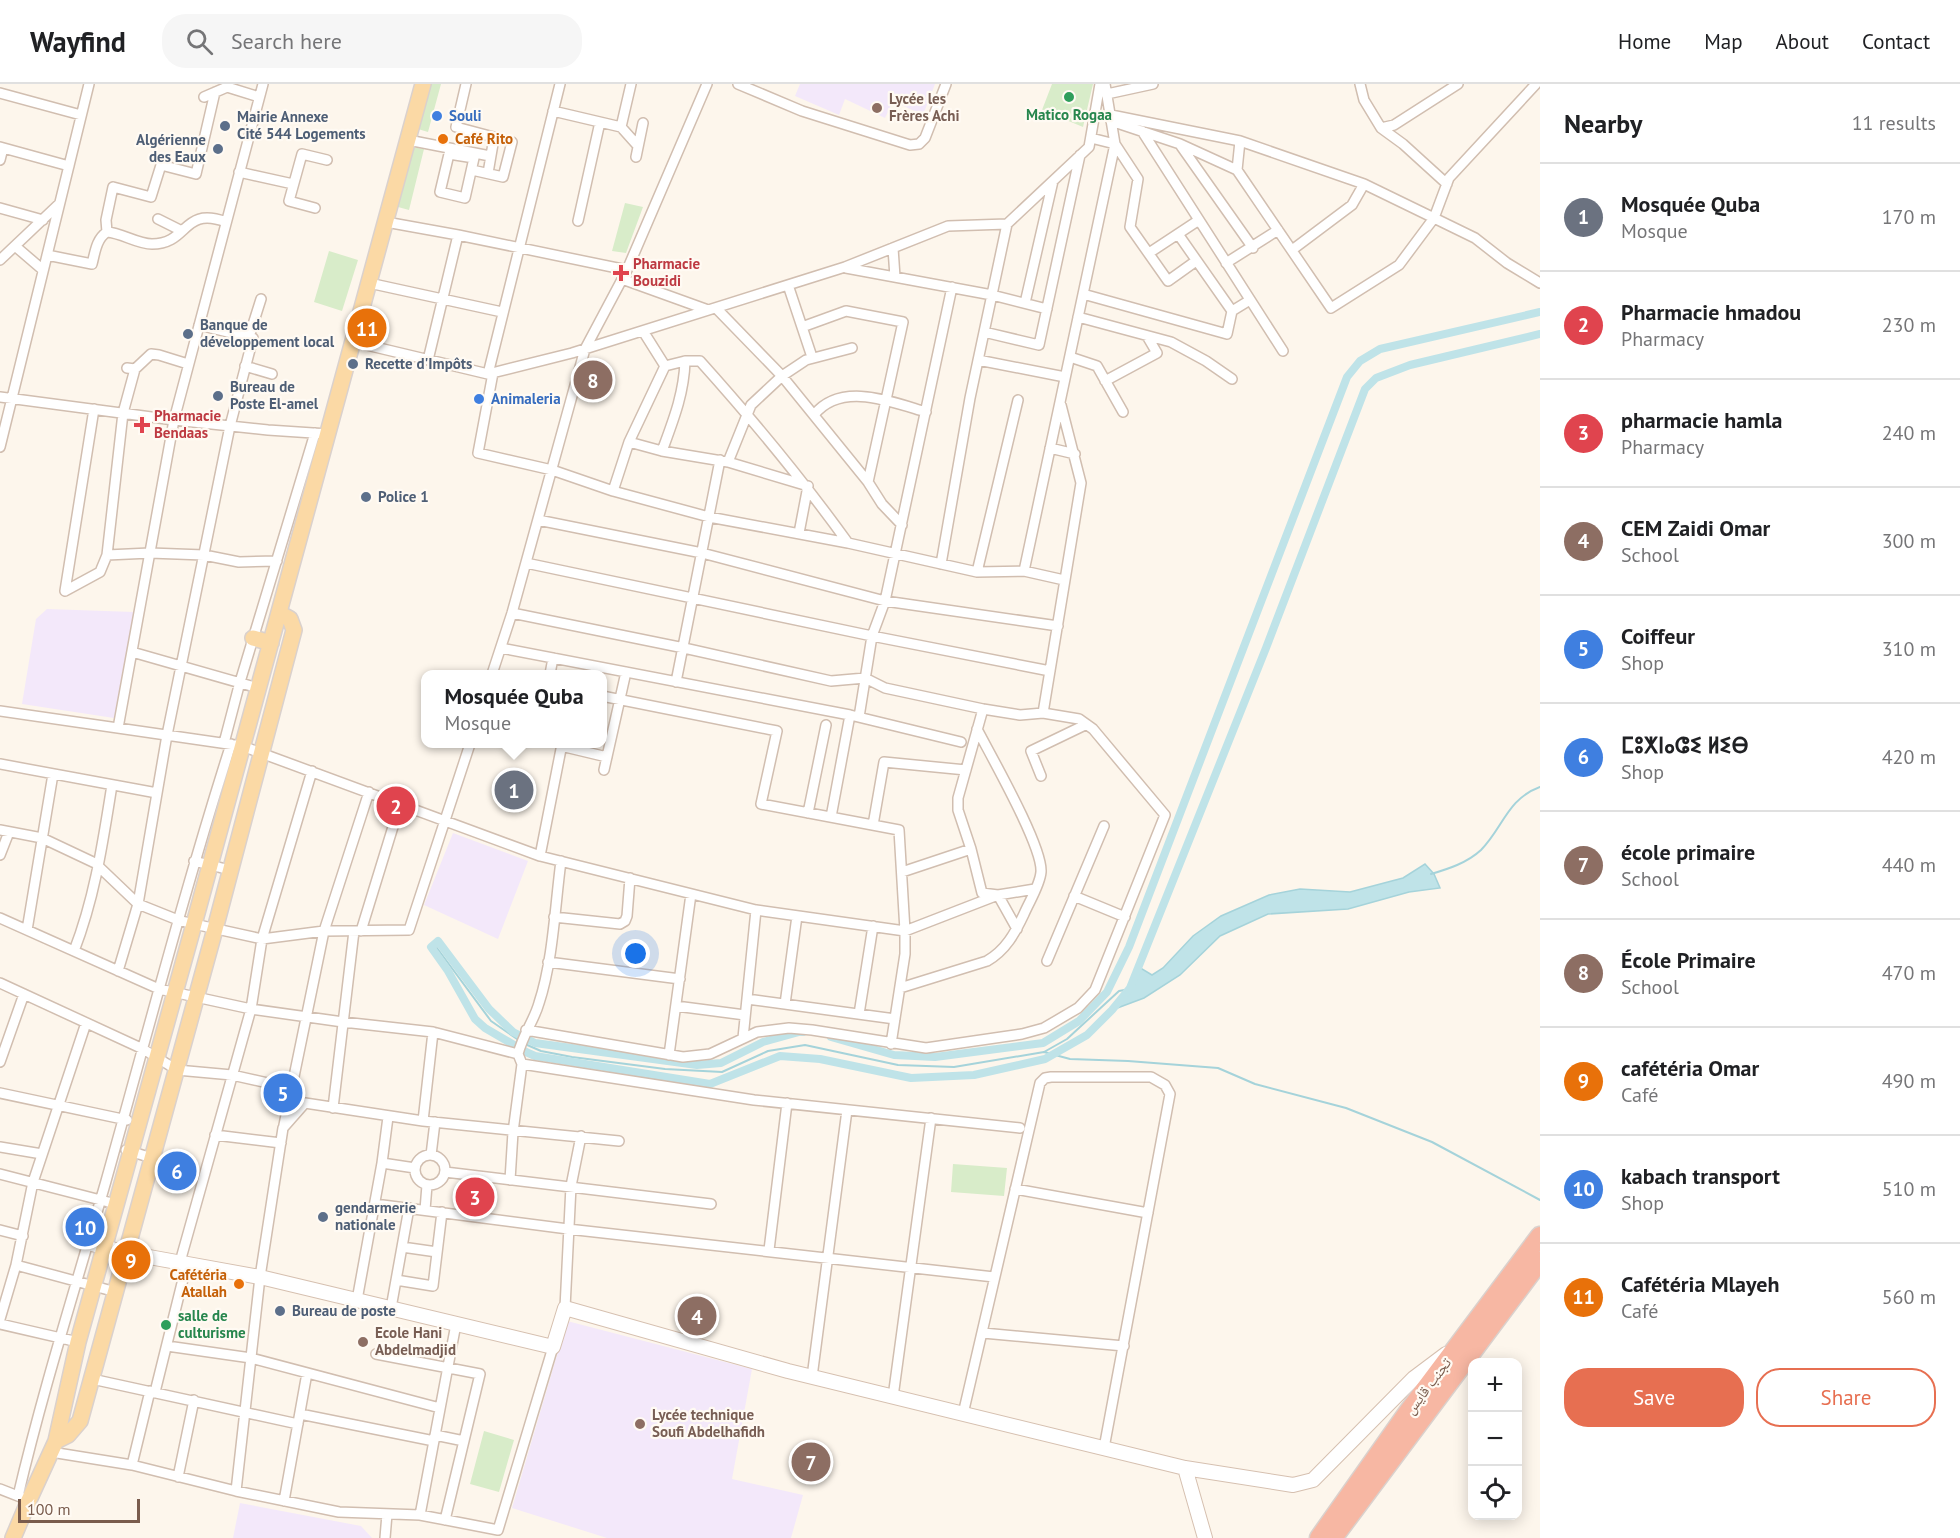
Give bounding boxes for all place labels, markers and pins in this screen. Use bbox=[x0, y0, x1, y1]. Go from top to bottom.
place label: Lycée les Frères Achi bbox=[889, 89, 959, 125]
marker: Matico Rogaa bbox=[1062, 90, 1076, 104]
marker: Lycée les Frères Achi bbox=[870, 101, 884, 115]
place label: Matico Rogaa bbox=[1026, 105, 1112, 124]
place label: Souli bbox=[449, 106, 482, 125]
place label: Mairie Annexe Cité 544 Logements bbox=[237, 107, 366, 143]
marker: Souli bbox=[430, 109, 444, 123]
marker: Mairie Annexe Cité 544 Logements bbox=[218, 119, 232, 133]
place label: Café Rito bbox=[455, 129, 513, 148]
place label: Algérienne des Eaux bbox=[136, 130, 206, 166]
marker: Café Rito bbox=[436, 132, 450, 146]
marker: Algérienne des Eaux bbox=[211, 142, 225, 156]
place label: Pharmacie Bouzidi bbox=[633, 254, 701, 290]
marker: Pharmacie Bouzidi bbox=[614, 266, 628, 280]
pin: 11 bbox=[348, 306, 386, 350]
place label: Banque de développement local bbox=[200, 315, 335, 351]
marker: Banque de développement local bbox=[181, 327, 195, 341]
place label: Recette d'Impôts bbox=[365, 354, 472, 373]
marker: Recette d'Impôts bbox=[346, 357, 360, 371]
pin: 8 bbox=[574, 358, 612, 402]
place label: Bureau de Poste El-amel bbox=[230, 377, 319, 413]
marker: Bureau de Poste El-amel bbox=[211, 389, 225, 403]
place label: Animaleria bbox=[491, 389, 561, 408]
marker: Animaleria bbox=[472, 392, 486, 406]
place label: Pharmacie Bendaas bbox=[154, 406, 222, 442]
marker: Pharmacie Bendaas bbox=[135, 418, 149, 432]
place label: Police 1 bbox=[378, 487, 429, 506]
marker: Police 1 bbox=[359, 490, 373, 504]
pin: 1 bbox=[494, 768, 534, 812]
pin: 2 bbox=[376, 784, 416, 828]
pin: 5 bbox=[264, 1070, 302, 1116]
pin: 6 bbox=[158, 1148, 196, 1194]
pin: 3 bbox=[456, 1174, 494, 1220]
place label: gendarmerie nationale bbox=[335, 1198, 417, 1234]
pin: 10 bbox=[66, 1204, 104, 1250]
marker: gendarmerie nationale bbox=[316, 1210, 330, 1224]
pin: 9 bbox=[112, 1238, 150, 1282]
place label: Cafétéria Atallah bbox=[169, 1265, 227, 1301]
marker: Cafétéria Atallah bbox=[232, 1277, 246, 1291]
pin: 4 bbox=[678, 1294, 716, 1338]
place label: Bureau de poste bbox=[292, 1301, 396, 1320]
marker: Bureau de poste bbox=[273, 1304, 287, 1318]
place label: salle de culturisme bbox=[178, 1306, 246, 1342]
marker: salle de culturisme bbox=[159, 1318, 173, 1332]
place label: Ecole Hani Abdelmadjid bbox=[375, 1323, 456, 1359]
marker: Ecole Hani Abdelmadjid bbox=[356, 1335, 370, 1349]
place label: Lycée technique Soufi Abdelhafidh bbox=[652, 1405, 765, 1441]
marker: Lycée technique Soufi Abdelhafidh bbox=[633, 1417, 647, 1431]
pin: 7 bbox=[792, 1440, 830, 1484]

